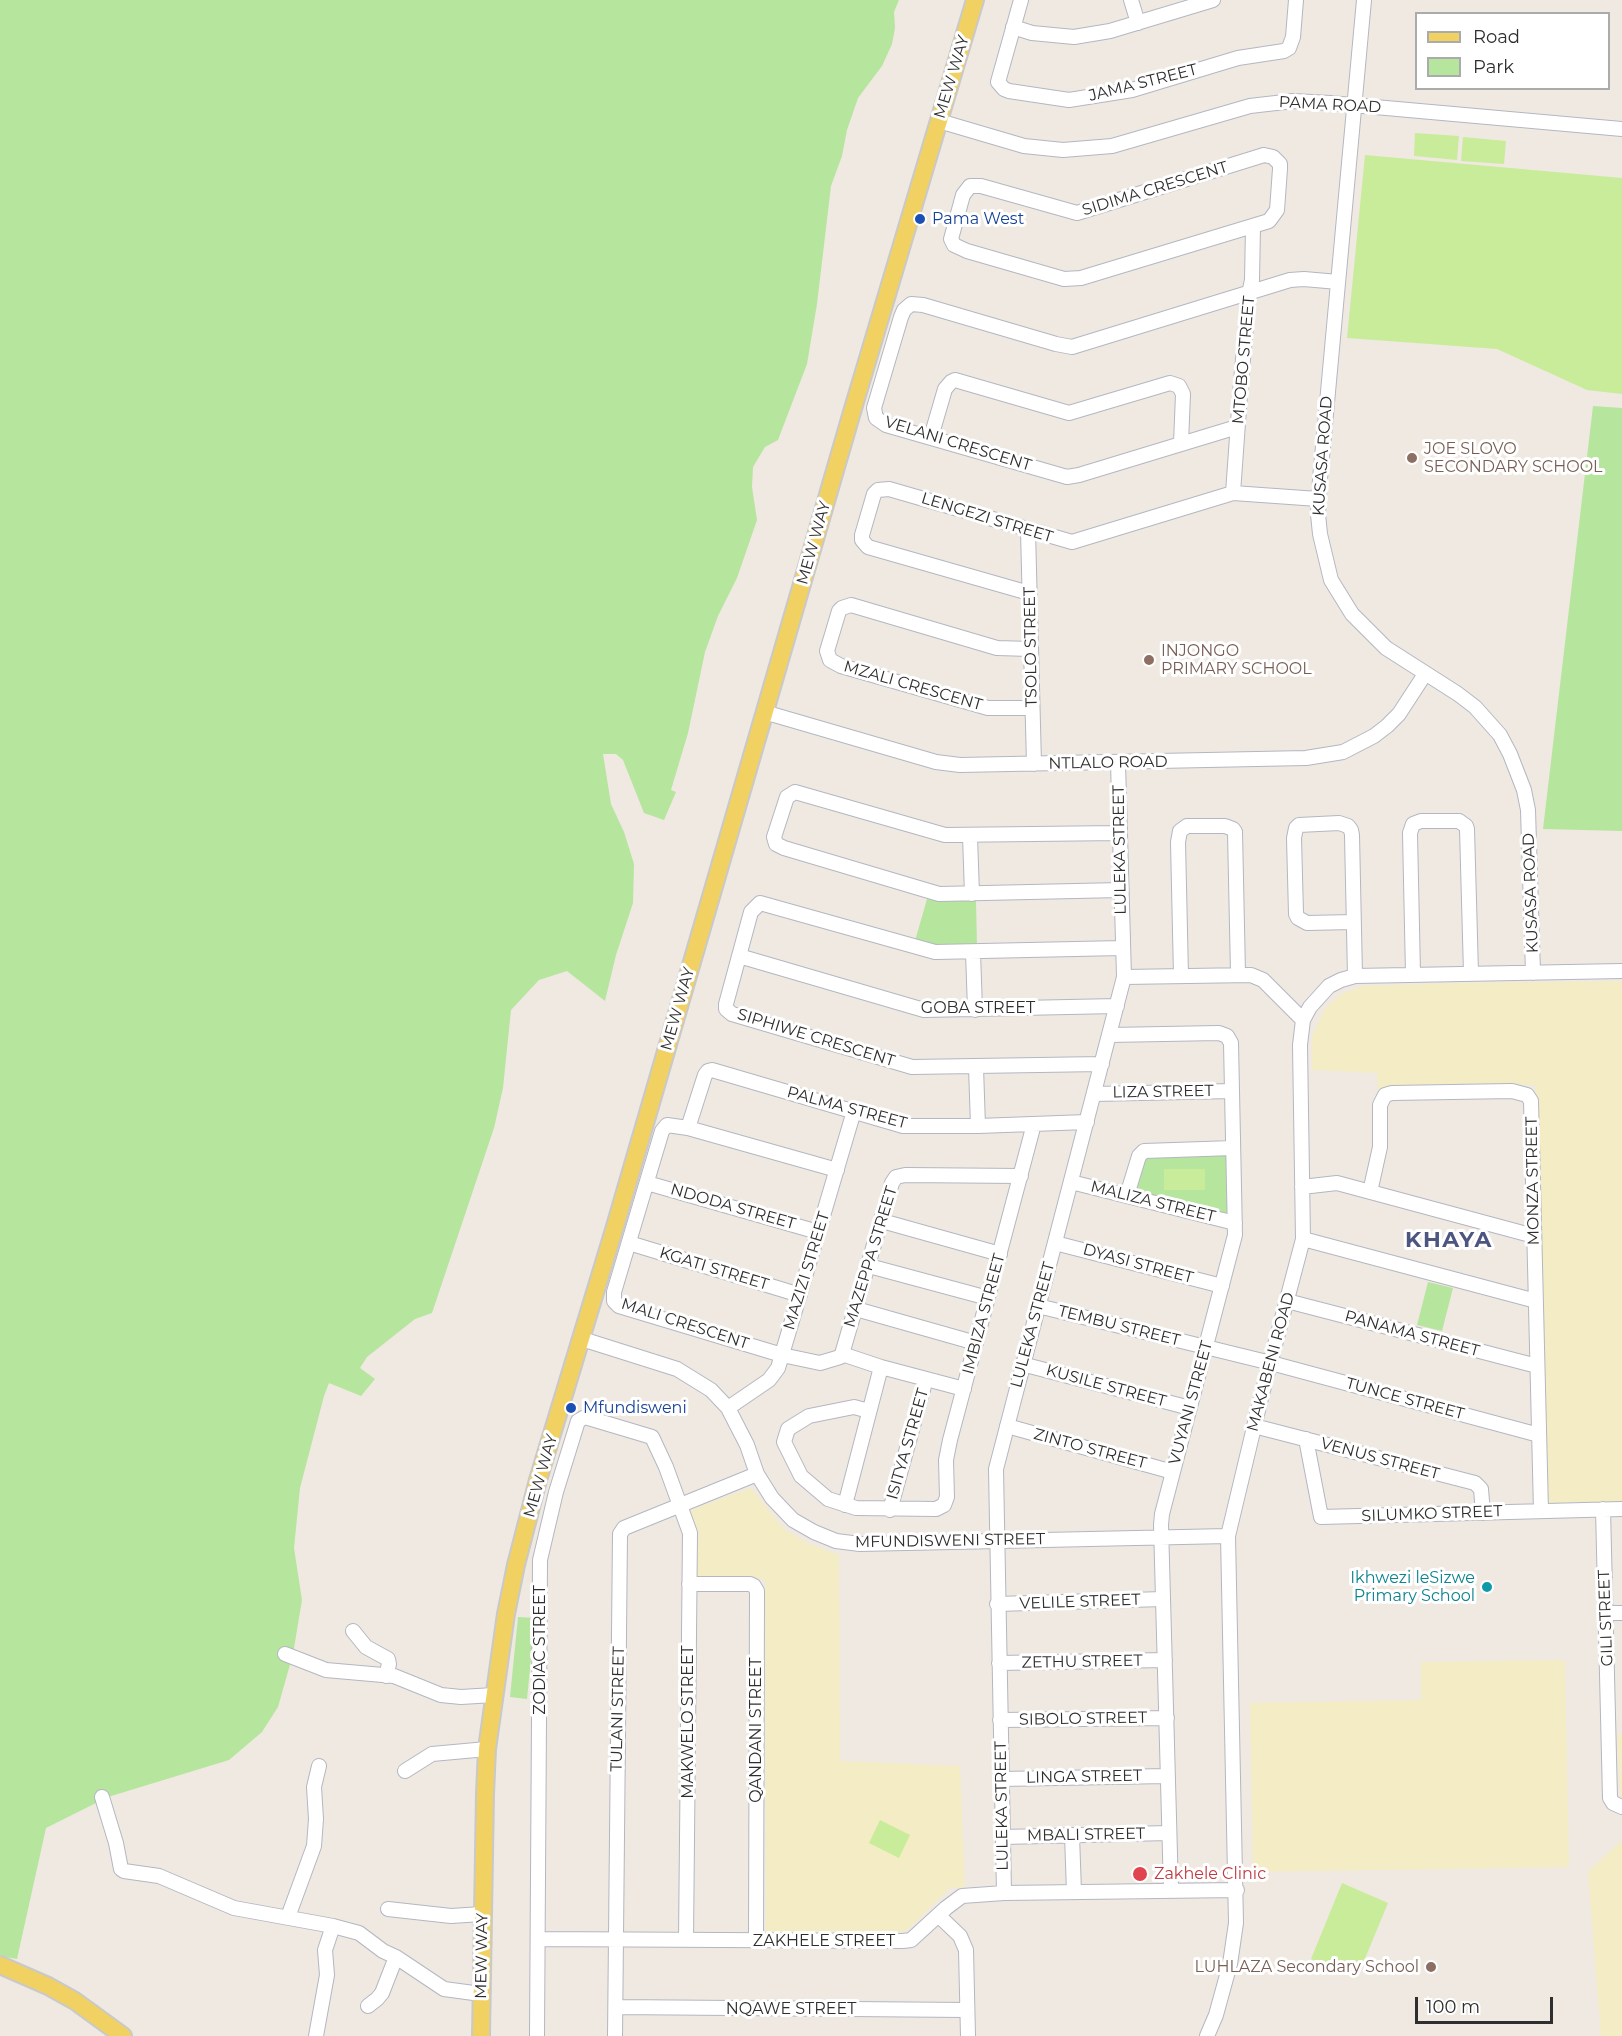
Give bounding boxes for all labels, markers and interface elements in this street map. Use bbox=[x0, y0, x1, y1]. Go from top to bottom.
legend bbox=[1415, 12, 1610, 90]
text: Road bbox=[1473, 26, 1520, 48]
street label: MEW WAY bbox=[930, 33, 974, 121]
text: Park bbox=[1473, 56, 1514, 78]
street label: JAMA STREET bbox=[1087, 60, 1199, 106]
street label: PAMA ROAD bbox=[1278, 93, 1382, 117]
street label: SIDIMA CRESCENT bbox=[1080, 158, 1230, 220]
place label: Pama West bbox=[932, 209, 1024, 229]
marker: Pama West bbox=[913, 212, 927, 226]
street label: MTOBO STREET bbox=[1229, 295, 1259, 425]
street label: KUSASA ROAD bbox=[1309, 395, 1337, 517]
street label: VELANI CRESCENT bbox=[882, 413, 1034, 475]
place label: JOE SLOVO SECONDARY SCHOOL bbox=[1424, 439, 1602, 477]
marker: JOE SLOVO SECONDARY SCHOOL bbox=[1405, 451, 1419, 465]
street label: LENGEZI STREET bbox=[919, 489, 1055, 547]
street label: MEW WAY bbox=[793, 499, 835, 587]
street label: TSOLO STREET bbox=[1020, 587, 1042, 707]
place label: INJONGO PRIMARY SCHOOL bbox=[1161, 641, 1312, 679]
marker: INJONGO PRIMARY SCHOOL bbox=[1142, 653, 1156, 667]
street label: MZALI CRESCENT bbox=[841, 657, 985, 715]
street label: NTLALO ROAD bbox=[1048, 752, 1168, 774]
street label: LULEKA STREET bbox=[1109, 785, 1131, 915]
street label: KUSASA ROAD bbox=[1519, 833, 1543, 953]
street label: MEW WAY bbox=[657, 965, 699, 1053]
street label: GOBA STREET bbox=[921, 998, 1035, 1018]
street label: SIPHIWE CRESCENT bbox=[735, 1005, 897, 1071]
street label: LIZA STREET bbox=[1112, 1082, 1214, 1102]
street label: PALMA STREET bbox=[785, 1083, 909, 1133]
street label: MONZA STREET bbox=[1522, 1116, 1544, 1246]
street label: MALIZA STREET bbox=[1089, 1177, 1217, 1227]
street label: NDODA STREET bbox=[668, 1180, 798, 1234]
street label: MAZEPPA STREET bbox=[840, 1184, 902, 1330]
street label: MAZIZI STREET bbox=[780, 1210, 834, 1332]
district label: KHAYA bbox=[1405, 1228, 1493, 1254]
street label: DYASI STREET bbox=[1081, 1240, 1195, 1288]
street label: KGATI STREET bbox=[657, 1243, 771, 1295]
street label: IMBIZA STREET bbox=[959, 1252, 1009, 1376]
street label: LULEKA STREET bbox=[1007, 1260, 1059, 1390]
street label: MAKABENI ROAD bbox=[1243, 1290, 1299, 1434]
street label: MALI CRESCENT bbox=[619, 1294, 751, 1354]
street label: TEMBU STREET bbox=[1056, 1302, 1182, 1350]
street label: PANAMA STREET bbox=[1343, 1307, 1481, 1361]
street label: VUYANI STREET bbox=[1165, 1339, 1217, 1467]
street label: KUSILE STREET bbox=[1044, 1361, 1168, 1411]
street label: TUNCE STREET bbox=[1344, 1374, 1466, 1424]
street label: ISITYA STREET bbox=[883, 1386, 933, 1502]
place label: Mfundisweni bbox=[583, 1398, 687, 1418]
marker: Mfundisweni bbox=[564, 1401, 578, 1415]
street label: ZINTO STREET bbox=[1032, 1425, 1148, 1473]
street label: MEW WAY bbox=[520, 1432, 562, 1520]
street label: VENUS STREET bbox=[1318, 1434, 1442, 1484]
street label: SILUMKO STREET bbox=[1361, 1502, 1503, 1526]
street label: MFUNDISWENI STREET bbox=[855, 1530, 1045, 1552]
place label: Ikhwezi leSizwe Primary School bbox=[1350, 1568, 1475, 1606]
street label: GILI STREET bbox=[1595, 1569, 1617, 1667]
marker: Ikhwezi leSizwe Primary School bbox=[1480, 1580, 1494, 1594]
street label: ZODIAC STREET bbox=[530, 1585, 550, 1715]
street label: VELILE STREET bbox=[1019, 1590, 1141, 1614]
street label: MAKWELO STREET bbox=[678, 1645, 698, 1799]
street label: TULANI STREET bbox=[607, 1646, 629, 1772]
street label: ZETHU STREET bbox=[1021, 1651, 1143, 1673]
street label: QANDANI STREET bbox=[746, 1657, 766, 1803]
street label: SIBOLO STREET bbox=[1019, 1708, 1147, 1730]
street label: LULEKA STREET bbox=[991, 1741, 1013, 1871]
street label: LINGA STREET bbox=[1026, 1766, 1142, 1788]
street label: MBALI STREET bbox=[1027, 1824, 1145, 1846]
place label: Zakhele Clinic bbox=[1154, 1864, 1266, 1884]
marker: Zakhele Clinic bbox=[1131, 1865, 1149, 1883]
street label: MEW WAY bbox=[472, 1913, 492, 1999]
street label: ZAKHELE STREET bbox=[753, 1931, 895, 1951]
place label: LUHLAZA Secondary School bbox=[1195, 1957, 1419, 1977]
marker: LUHLAZA Secondary School bbox=[1424, 1960, 1438, 1974]
scale bar bbox=[1418, 1985, 1556, 2023]
text: 100 m bbox=[1426, 1996, 1480, 2018]
street label: NQAWE STREET bbox=[726, 1999, 856, 2019]

